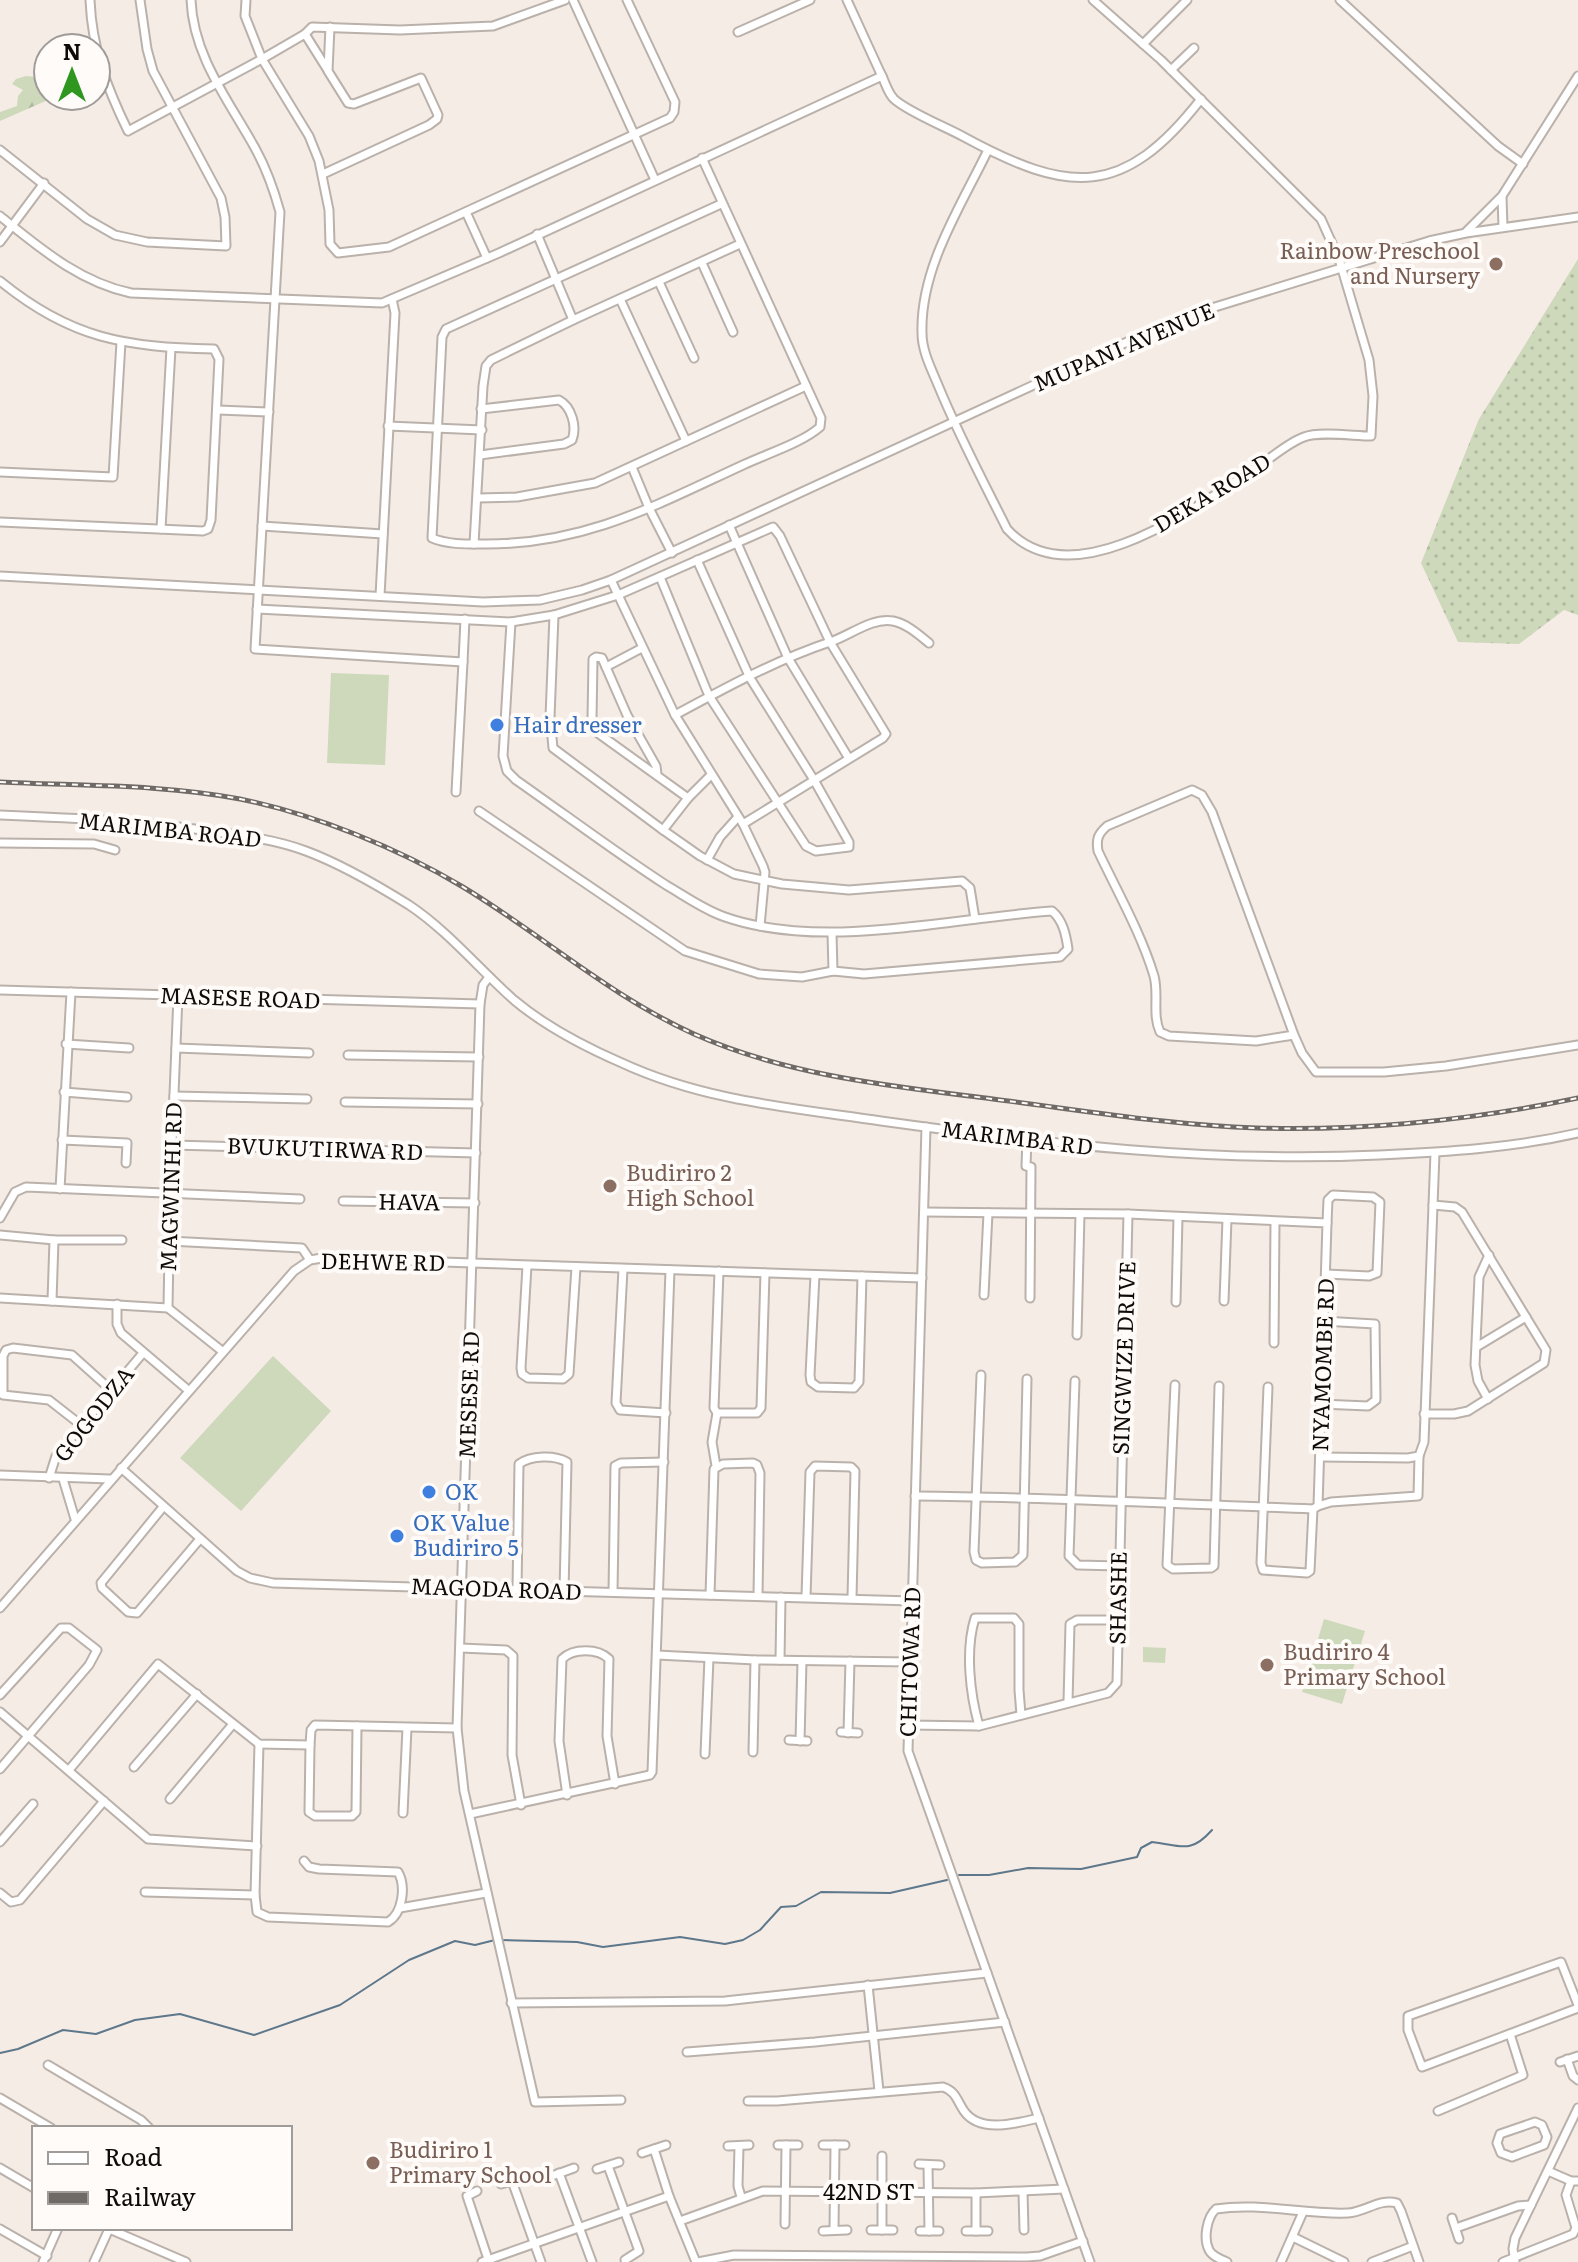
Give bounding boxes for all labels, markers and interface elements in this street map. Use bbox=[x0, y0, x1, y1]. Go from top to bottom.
north arrow bbox=[32, 32, 112, 112]
text: N bbox=[63, 34, 81, 67]
place label: Rainbow Preschool and Nursery bbox=[1279, 233, 1480, 291]
marker: Rainbow Preschool and Nursery bbox=[1487, 255, 1505, 273]
street label: MUPANI AVENUE bbox=[1028, 293, 1219, 399]
street label: DEKA ROAD bbox=[1146, 444, 1276, 540]
place label: Hair dresser bbox=[513, 707, 642, 740]
marker: Hair dresser bbox=[488, 716, 506, 734]
street label: MARIMBA ROAD bbox=[77, 802, 263, 855]
street label: MASESE ROAD bbox=[159, 977, 321, 1016]
street label: MAGWINHI RD bbox=[150, 1102, 189, 1272]
street label: MARIMBA RD bbox=[939, 1111, 1095, 1162]
street label: BVUKUTIRWA RD bbox=[226, 1128, 424, 1167]
place label: Budiriro 2 High School bbox=[626, 1155, 754, 1213]
marker: Budiriro 2 High School bbox=[601, 1177, 619, 1195]
street label: HAVA bbox=[378, 1183, 440, 1218]
street label: DEHWE RD bbox=[320, 1243, 446, 1278]
street label: SINGWIZE DRIVE bbox=[1103, 1260, 1142, 1456]
street label: NYAMOMBE RD bbox=[1302, 1278, 1341, 1452]
street label: MESESE RD bbox=[449, 1331, 486, 1459]
street label: GOGODZA bbox=[45, 1358, 141, 1468]
place label: OK bbox=[445, 1474, 479, 1507]
marker: OK bbox=[420, 1483, 438, 1501]
place label: OK Value Budiriro 5 bbox=[413, 1505, 519, 1563]
marker: OK Value Budiriro 5 bbox=[388, 1527, 406, 1545]
street label: SHASHE bbox=[1099, 1551, 1134, 1645]
street label: MAGODA ROAD bbox=[410, 1568, 582, 1607]
street label: CHITOWA RD bbox=[889, 1586, 928, 1738]
place label: Budiriro 4 Primary School bbox=[1283, 1634, 1446, 1692]
marker: Budiriro 4 Primary School bbox=[1258, 1656, 1276, 1674]
legend bbox=[32, 2126, 292, 2230]
place label: Budiriro 1 Primary School bbox=[389, 2132, 552, 2190]
text: Road bbox=[104, 2138, 163, 2173]
marker: Budiriro 1 Primary School bbox=[364, 2154, 382, 2172]
street label: 42ND ST bbox=[823, 2174, 915, 2207]
text: Railway bbox=[104, 2178, 196, 2213]

